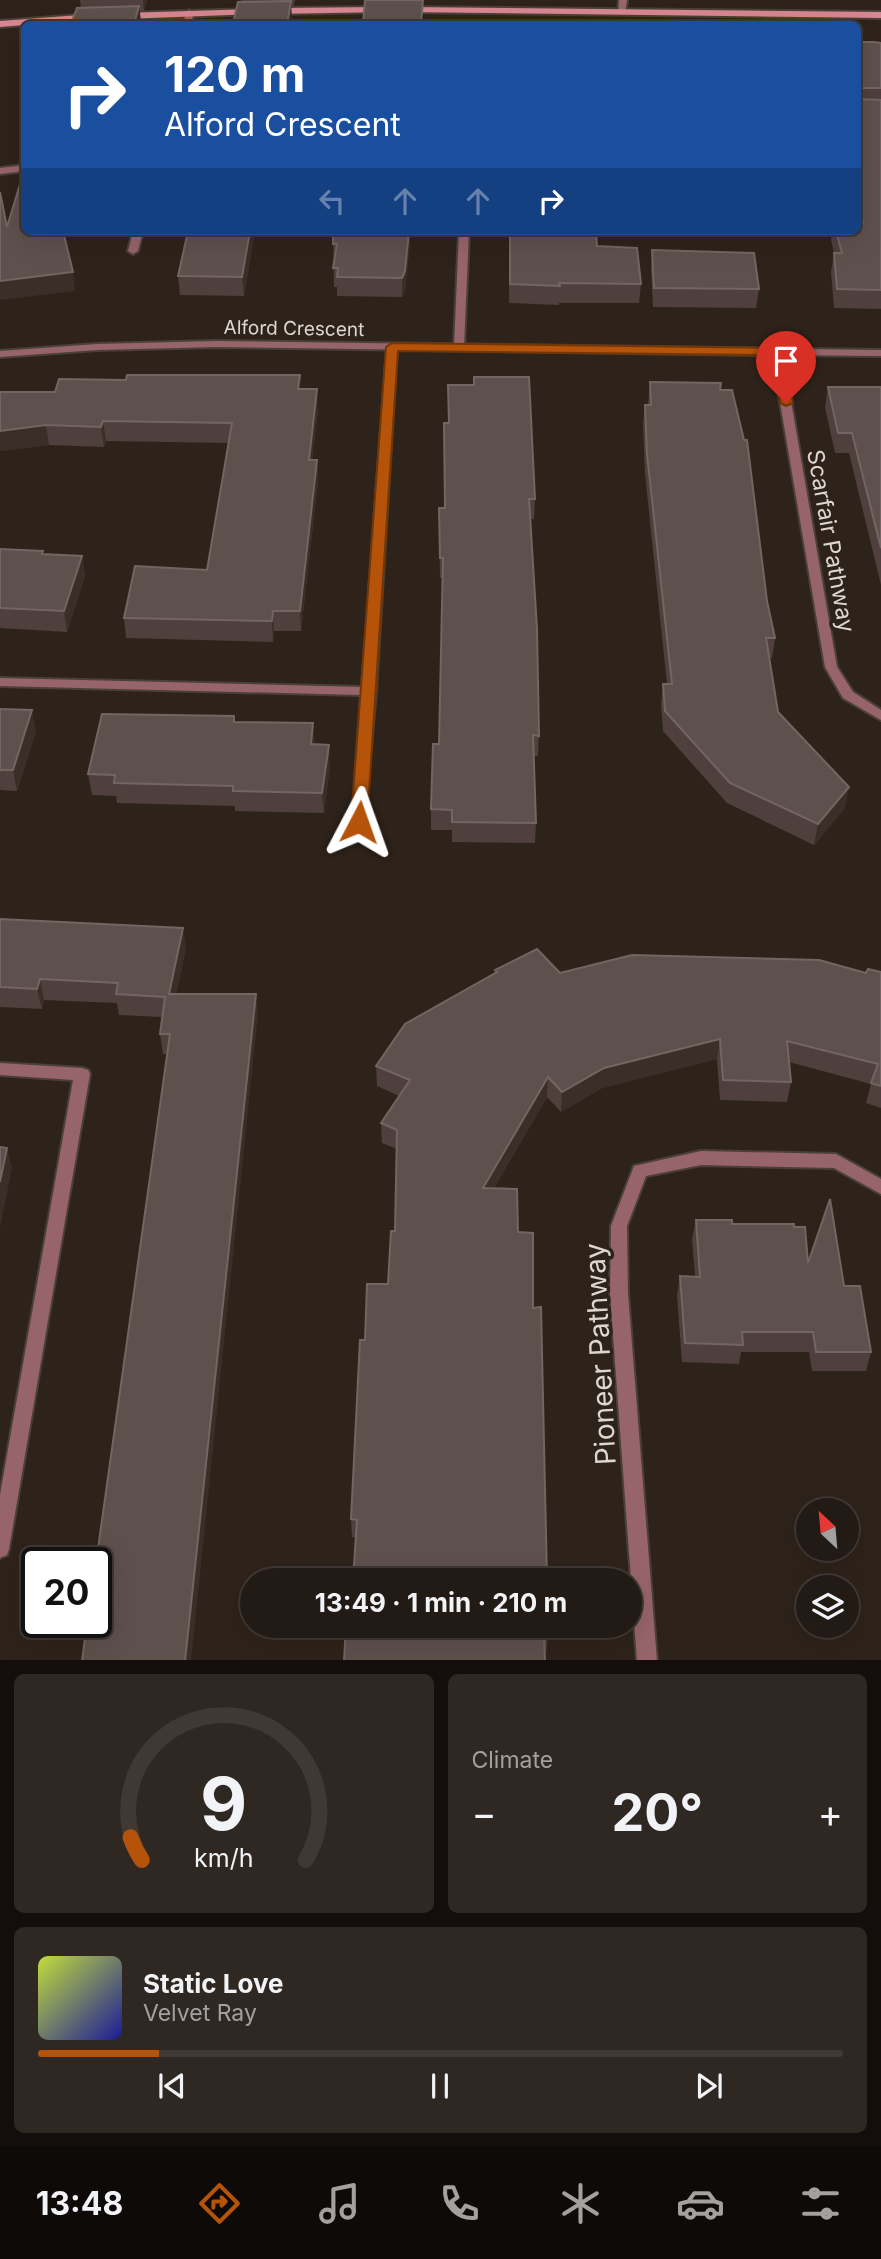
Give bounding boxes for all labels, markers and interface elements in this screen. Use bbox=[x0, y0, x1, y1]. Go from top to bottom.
text: 120 m bbox=[164, 45, 305, 104]
icon: right bbox=[49, 49, 140, 140]
text: Alford Crescent bbox=[164, 105, 401, 144]
icon: left bbox=[313, 182, 351, 220]
icon: ahead bbox=[386, 182, 424, 220]
icon: ahead bbox=[459, 182, 497, 220]
icon: right bbox=[532, 182, 570, 220]
street label: Alford Crescent bbox=[224, 316, 364, 341]
pin bbox=[756, 331, 816, 403]
icon: arrive bbox=[767, 342, 805, 380]
street label: Scarfair Pathway bbox=[801, 448, 861, 635]
position arrow bbox=[322, 785, 396, 859]
street label: Pioneer Pathway bbox=[577, 1242, 623, 1466]
north arrow bbox=[796, 1498, 859, 1561]
map controls bbox=[796, 1498, 859, 1638]
speed limit sign: 20 bbox=[21, 1547, 112, 1638]
button: layers bbox=[796, 1575, 859, 1638]
text: 13:49 · 1 min · 210 m bbox=[315, 1587, 567, 1618]
text: Climate bbox=[472, 1746, 553, 1774]
text: 9 bbox=[200, 1759, 247, 1848]
text: 20° bbox=[611, 1781, 703, 1844]
text: − bbox=[472, 1790, 497, 1836]
text: + bbox=[818, 1790, 843, 1836]
text: km/h bbox=[194, 1842, 253, 1872]
text: Static Love bbox=[143, 1968, 284, 1999]
text: Velvet Ray bbox=[143, 1999, 257, 2027]
icon: previous bbox=[153, 2067, 191, 2105]
icon: pause bbox=[421, 2067, 459, 2105]
icon: next bbox=[690, 2067, 728, 2105]
icon: directions bbox=[195, 2179, 244, 2228]
icon: music bbox=[315, 2179, 364, 2228]
icon: phone bbox=[435, 2179, 484, 2228]
icon: climate bbox=[556, 2179, 605, 2228]
icon: car bbox=[676, 2179, 725, 2228]
icon: filters bbox=[796, 2179, 845, 2228]
text: 13:48 bbox=[36, 2184, 123, 2223]

